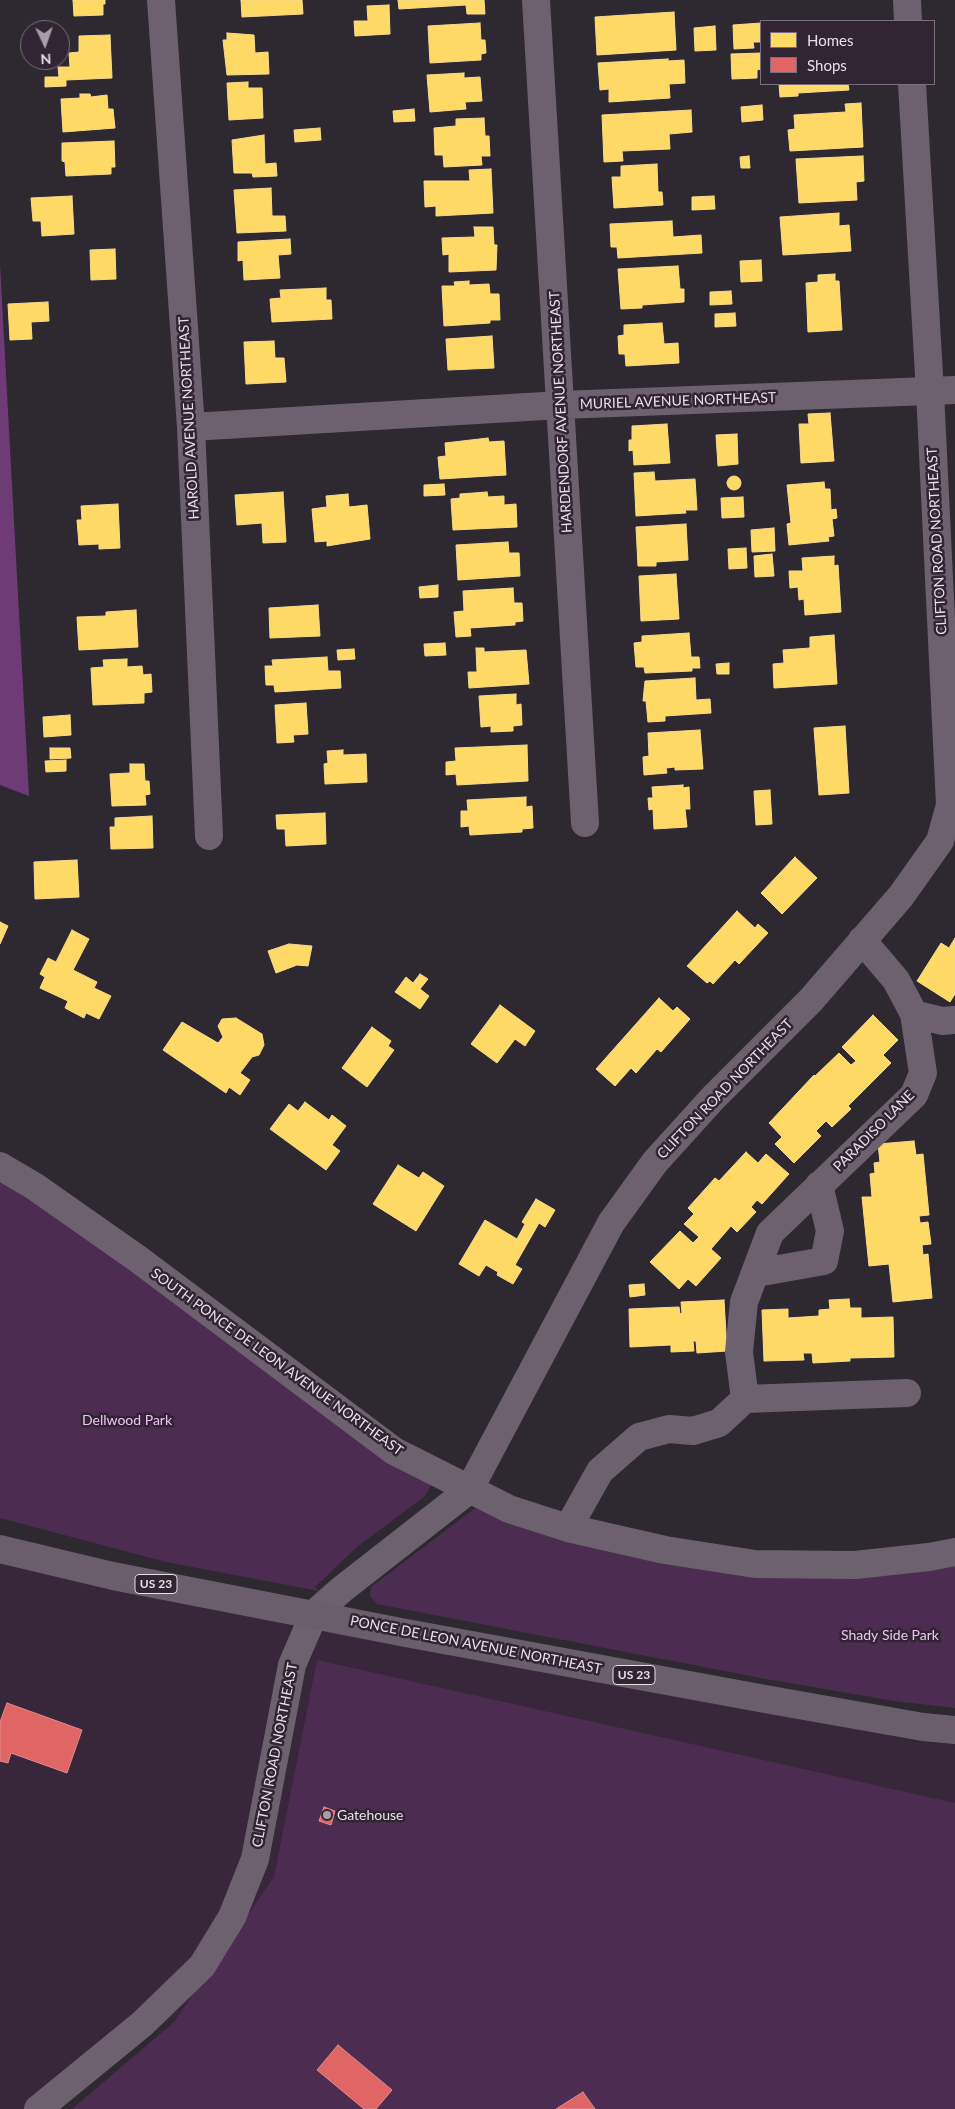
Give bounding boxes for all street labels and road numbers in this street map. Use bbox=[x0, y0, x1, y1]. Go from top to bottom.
street label: HARDENDORF AVENUE NORTHEAST bbox=[546, 291, 576, 533]
street label: HAROLD AVENUE NORTHEAST bbox=[175, 316, 203, 520]
street label: MURIEL AVENUE NORTHEAST bbox=[580, 389, 776, 413]
street label: CLIFTON ROAD NORTHEAST bbox=[924, 447, 950, 635]
street label: CLIFTON ROAD NORTHEAST bbox=[654, 1016, 796, 1162]
street label: PARADISO LANE bbox=[830, 1087, 918, 1175]
street label: SOUTH PONCE DE LEON AVENUE NORTHEAST bbox=[148, 1265, 406, 1459]
road number: US 23 bbox=[135, 1575, 177, 1594]
street label: PONCE DE LEON AVENUE NORTHEAST bbox=[349, 1612, 603, 1678]
street label: CLIFTON ROAD NORTHEAST bbox=[249, 1661, 301, 1849]
road number: US 23 bbox=[613, 1666, 655, 1684]

